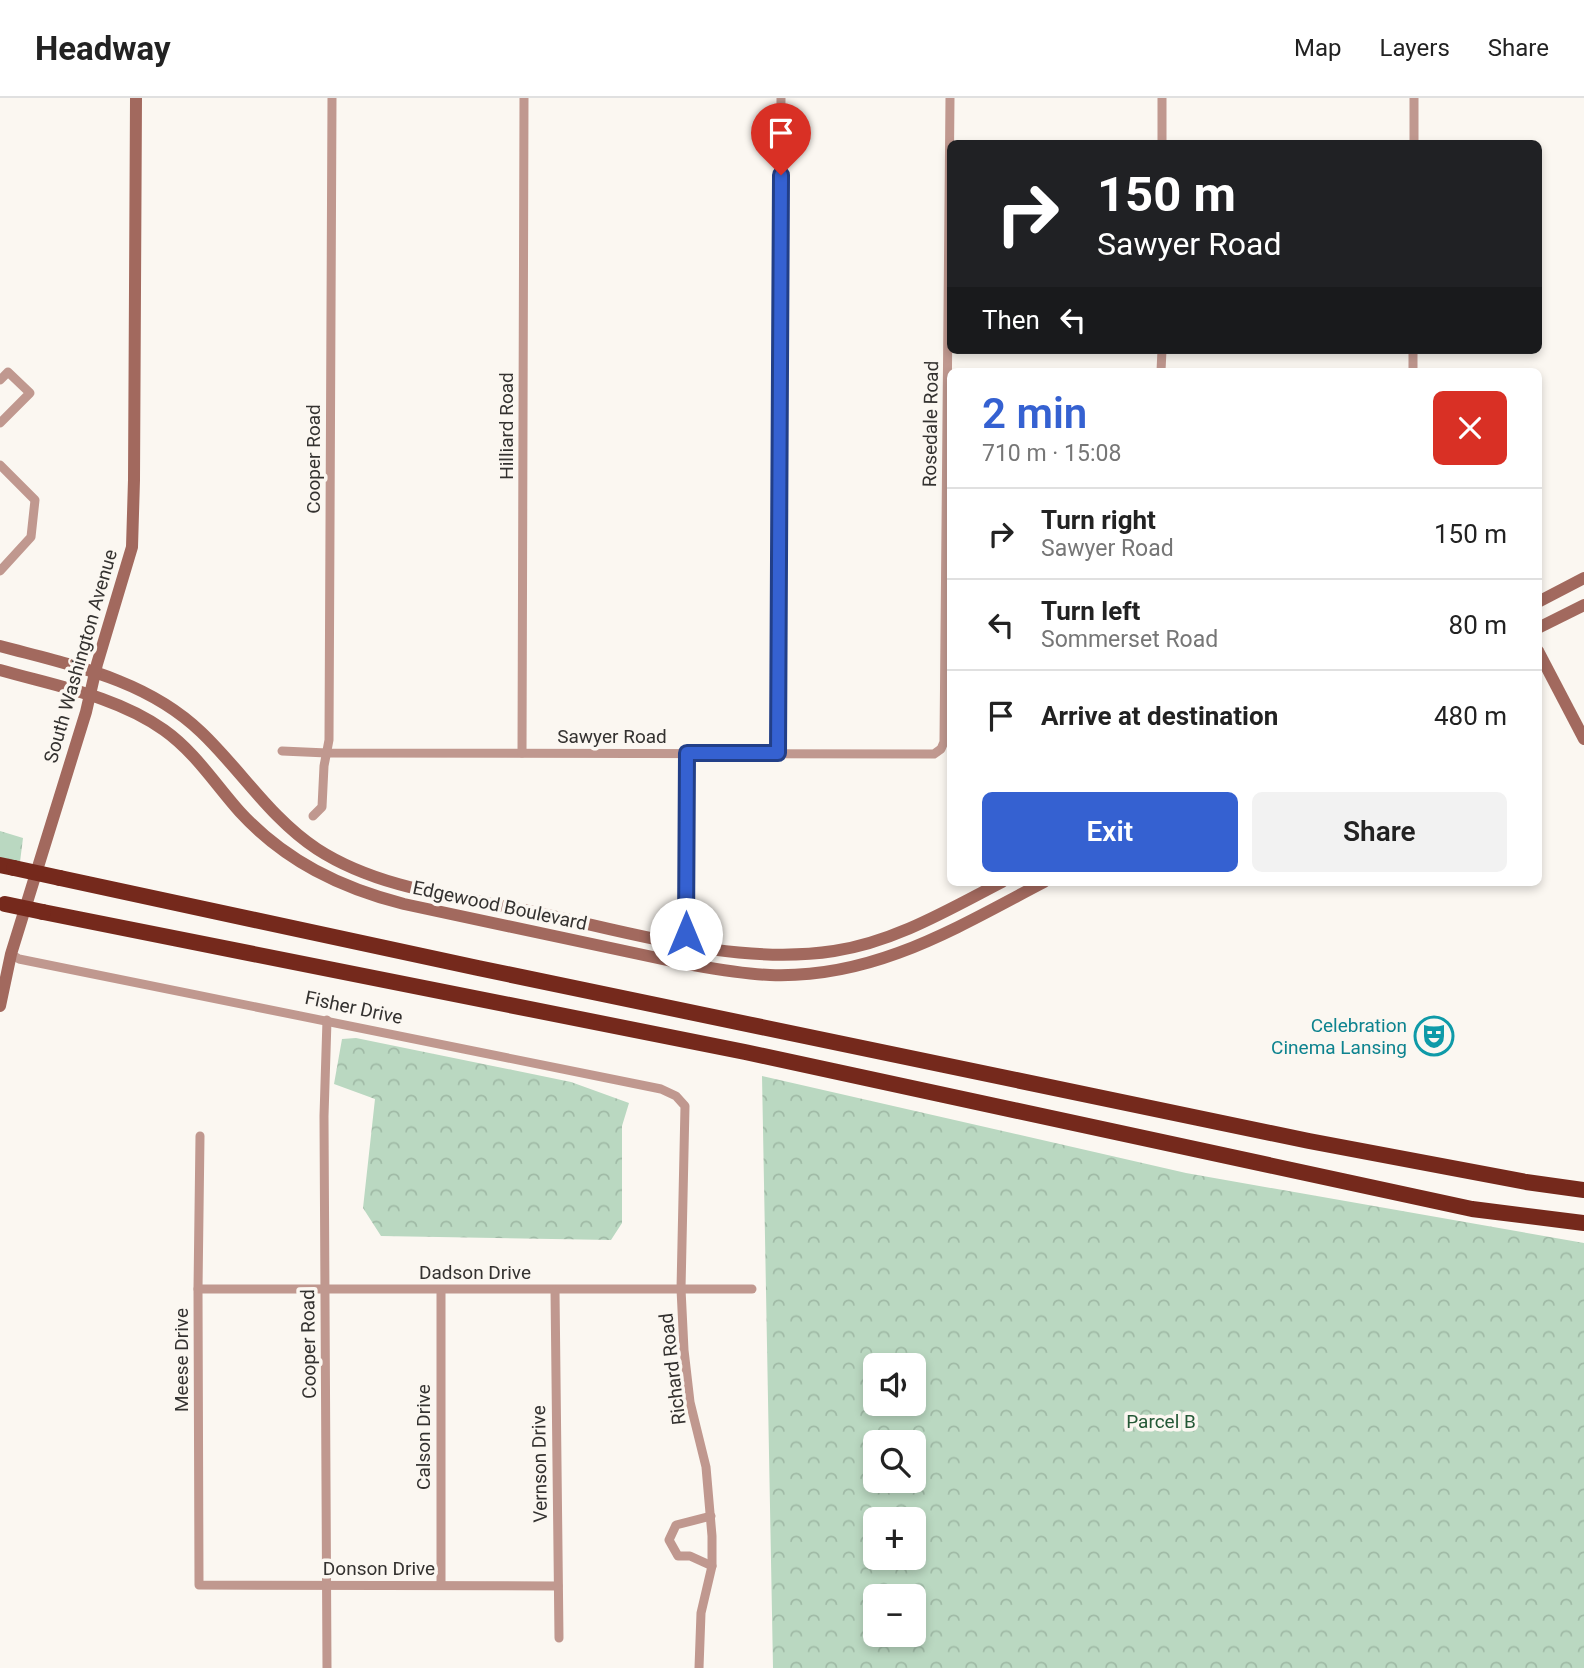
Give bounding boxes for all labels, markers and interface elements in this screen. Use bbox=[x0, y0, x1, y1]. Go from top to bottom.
text: Headway bbox=[35, 29, 171, 68]
text: Map bbox=[1294, 34, 1342, 62]
text: Layers bbox=[1380, 34, 1450, 62]
text: Share bbox=[1488, 34, 1549, 62]
pin bbox=[751, 103, 811, 175]
icon: arrive bbox=[762, 114, 800, 152]
text: 150 m bbox=[1097, 166, 1236, 223]
icon: right bbox=[982, 168, 1073, 259]
text: Sawyer Road bbox=[1097, 225, 1282, 263]
icon: left bbox=[1054, 301, 1092, 339]
text: Then bbox=[982, 305, 1040, 335]
street label: Rosedale Road bbox=[918, 361, 943, 487]
street label: Hilliard Road bbox=[495, 372, 518, 480]
text: 2 min bbox=[982, 389, 1087, 438]
button: close bbox=[1433, 391, 1507, 465]
street label: Cooper Road bbox=[302, 404, 325, 514]
text: 710 m · 15:08 bbox=[982, 440, 1121, 467]
text: Turn right bbox=[1041, 505, 1156, 535]
icon: right bbox=[982, 515, 1020, 553]
text: 150 m bbox=[1434, 519, 1507, 549]
text: Sawyer Road bbox=[1041, 535, 1174, 562]
street label: South Washington Avenue bbox=[39, 547, 122, 766]
text: Turn left bbox=[1041, 596, 1140, 626]
icon: left bbox=[982, 606, 1020, 644]
text: 80 m bbox=[1449, 610, 1507, 640]
text: Sommerset Road bbox=[1041, 626, 1218, 653]
icon: arrive bbox=[982, 697, 1020, 735]
text: Arrive at destination bbox=[1041, 701, 1278, 731]
text: 480 m bbox=[1434, 701, 1507, 731]
street label: Sawyer Road bbox=[557, 725, 667, 748]
button: Exit bbox=[982, 792, 1238, 872]
button: Share bbox=[1252, 792, 1507, 872]
street label: Edgewood Boulevard bbox=[411, 876, 589, 935]
position arrow bbox=[649, 897, 723, 971]
street label: Fisher Drive bbox=[303, 986, 405, 1029]
place label: Celebration Cinema Lansing bbox=[1271, 1014, 1407, 1059]
theatre icon: Celebration Cinema Lansing bbox=[1413, 1015, 1455, 1057]
street label: Dadson Drive bbox=[419, 1261, 531, 1284]
street label: Cooper Road bbox=[296, 1289, 321, 1399]
street label: Meese Drive bbox=[170, 1308, 193, 1412]
street label: Richard Road bbox=[654, 1312, 691, 1426]
map controls bbox=[863, 1353, 926, 1647]
button: sound bbox=[863, 1353, 926, 1416]
street label: Calson Drive bbox=[412, 1384, 435, 1490]
street label: Vernson Drive bbox=[527, 1405, 552, 1523]
park label: Parcel B bbox=[1126, 1410, 1196, 1433]
button: search bbox=[863, 1430, 926, 1493]
button: + bbox=[863, 1507, 926, 1570]
street label: Donson Drive bbox=[323, 1557, 435, 1580]
button: − bbox=[863, 1584, 926, 1647]

